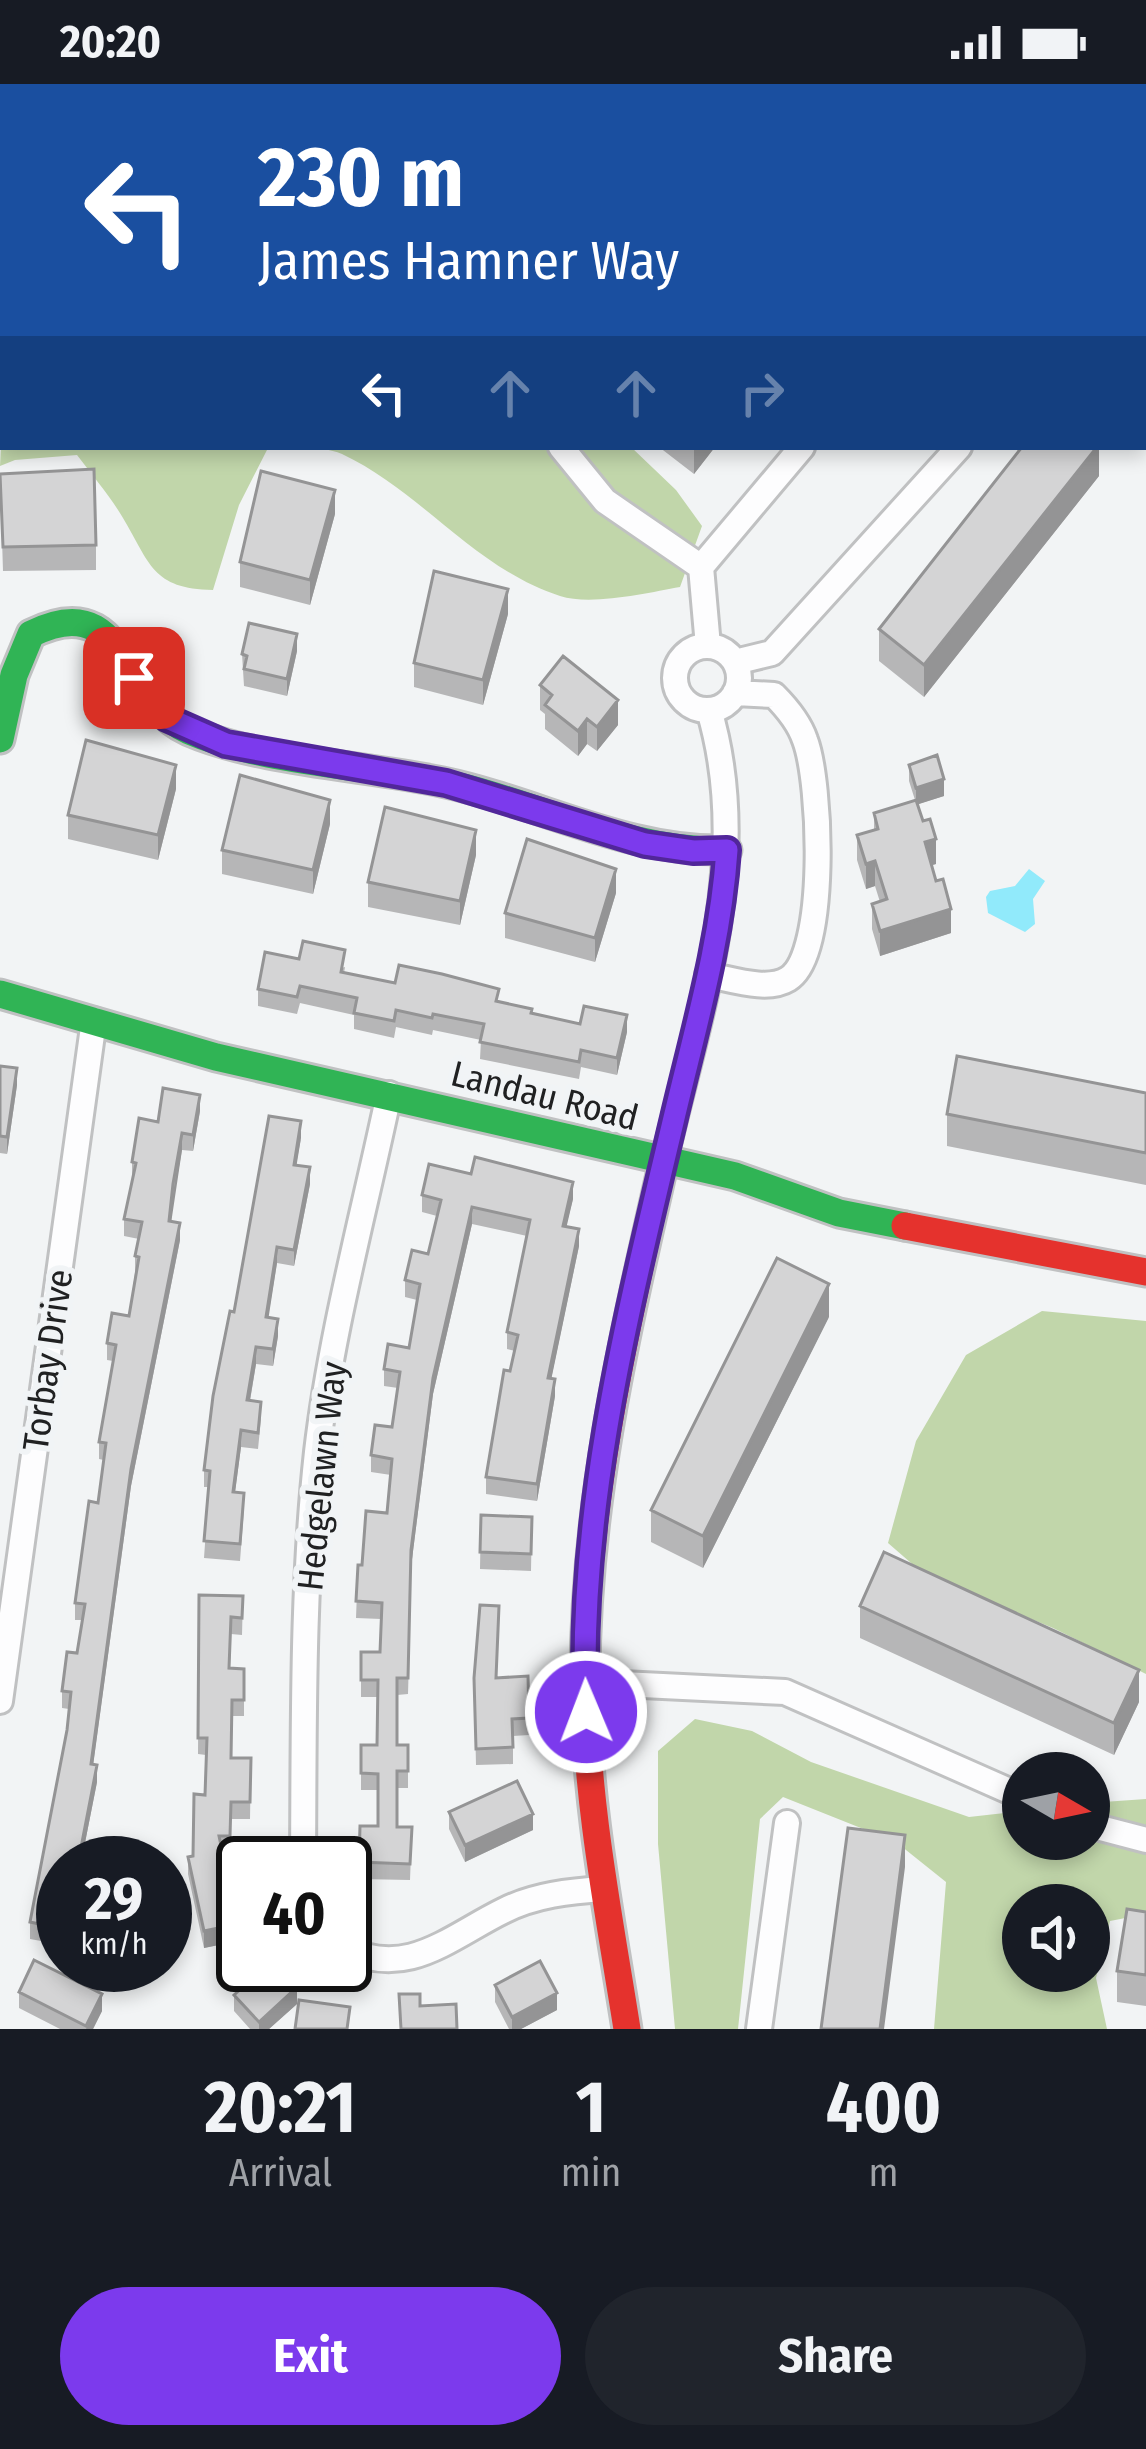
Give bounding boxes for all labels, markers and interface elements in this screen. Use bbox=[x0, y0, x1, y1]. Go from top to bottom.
text: 20:20 bbox=[60, 15, 161, 69]
text: 230 m bbox=[258, 127, 464, 228]
icon: left bbox=[60, 132, 216, 288]
text: James Hamner Way bbox=[258, 229, 679, 293]
icon: left bbox=[351, 360, 417, 426]
icon: ahead bbox=[477, 360, 543, 426]
icon: ahead bbox=[603, 360, 669, 426]
icon: right bbox=[729, 360, 795, 426]
pin bbox=[83, 627, 185, 729]
icon: arrive bbox=[101, 645, 167, 711]
street label: Landau Road bbox=[447, 1051, 643, 1140]
street label: Torbay Drive bbox=[13, 1267, 83, 1454]
street label: Hedgelawn Way bbox=[288, 1359, 356, 1593]
position arrow bbox=[523, 1649, 649, 1775]
north arrow bbox=[1002, 1752, 1110, 1860]
map controls bbox=[1002, 1752, 1110, 1992]
speed limit sign: 40 bbox=[216, 1836, 372, 1992]
text: 29 bbox=[85, 1863, 143, 1935]
button: sound bbox=[1002, 1884, 1110, 1992]
text: km/h bbox=[81, 1926, 147, 1962]
text: 20:21 bbox=[205, 2065, 356, 2151]
text: 1 bbox=[576, 2065, 606, 2151]
text: 400 bbox=[826, 2065, 941, 2151]
text: Arrival bbox=[229, 2150, 332, 2196]
text: min bbox=[561, 2150, 621, 2196]
text: m bbox=[869, 2150, 899, 2196]
button: Exit bbox=[60, 2287, 561, 2425]
button: Share bbox=[585, 2287, 1086, 2425]

